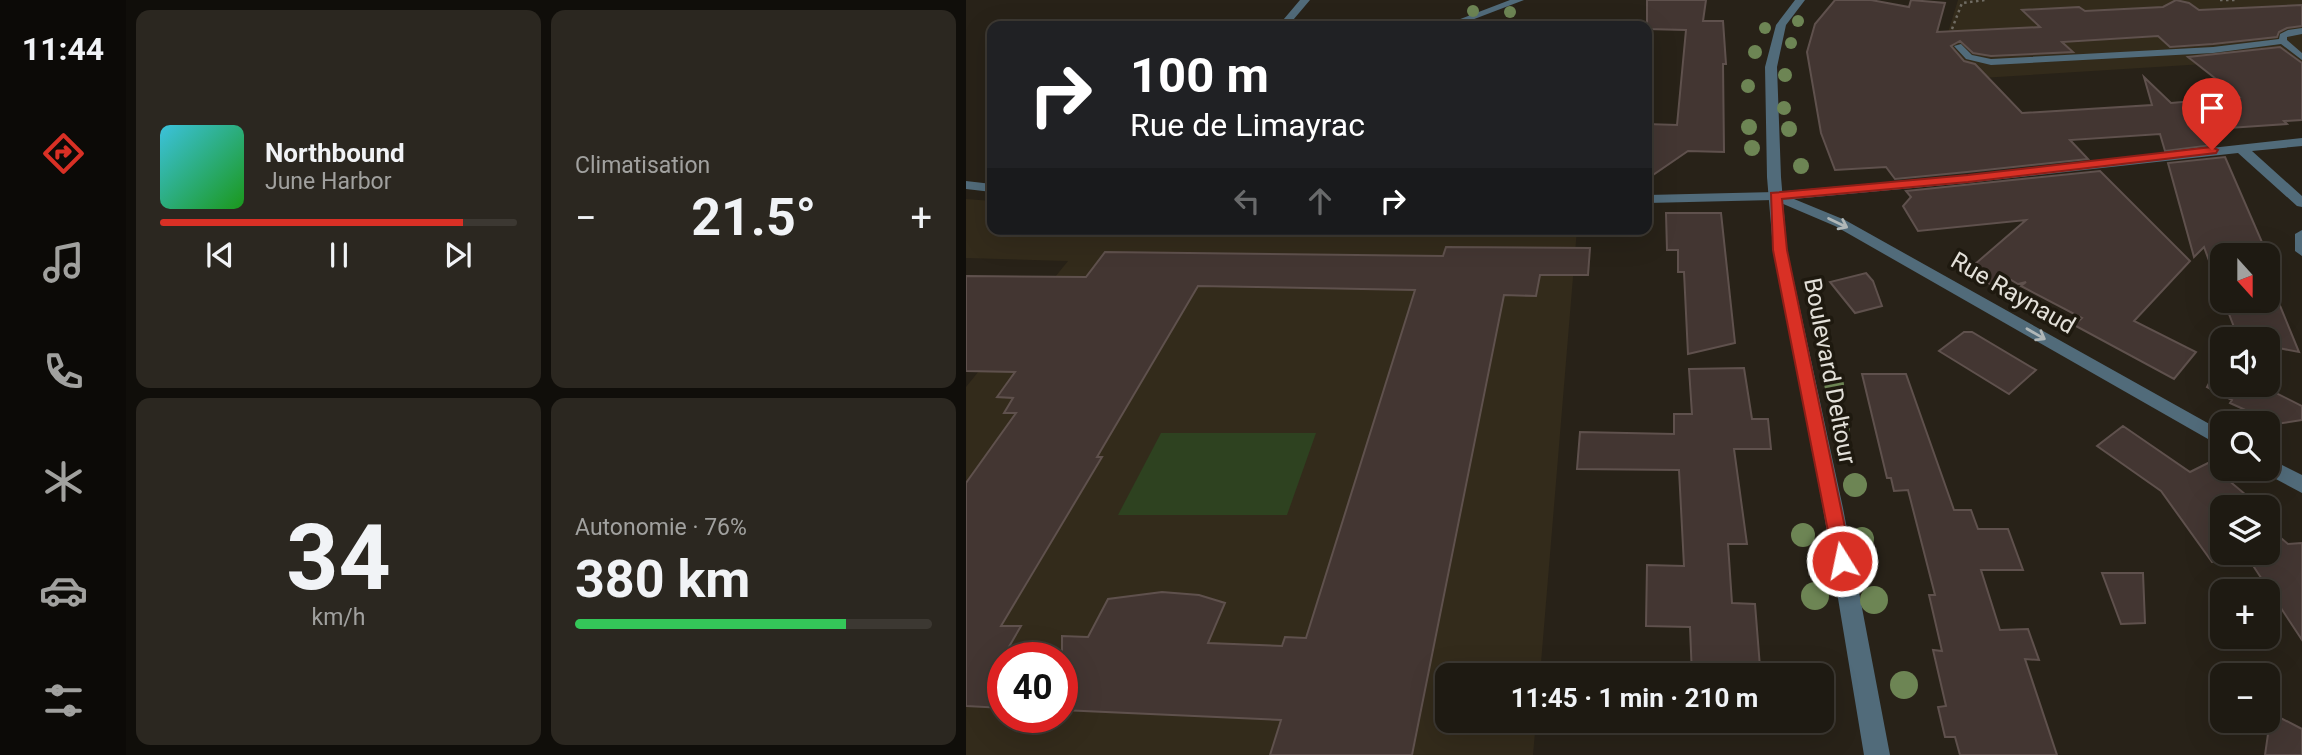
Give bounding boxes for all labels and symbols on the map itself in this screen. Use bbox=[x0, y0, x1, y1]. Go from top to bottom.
pin bbox=[2182, 78, 2242, 150]
one-way arrow bbox=[1827, 217, 1848, 230]
north arrow bbox=[2210, 243, 2280, 313]
street label: Rue Raynaud bbox=[1946, 246, 2080, 340]
street label: Boulevard Deltour bbox=[1798, 275, 1862, 467]
one-way arrow bbox=[2025, 328, 2046, 341]
position arrow bbox=[1805, 524, 1879, 598]
speed limit sign: 40 bbox=[987, 642, 1078, 733]

